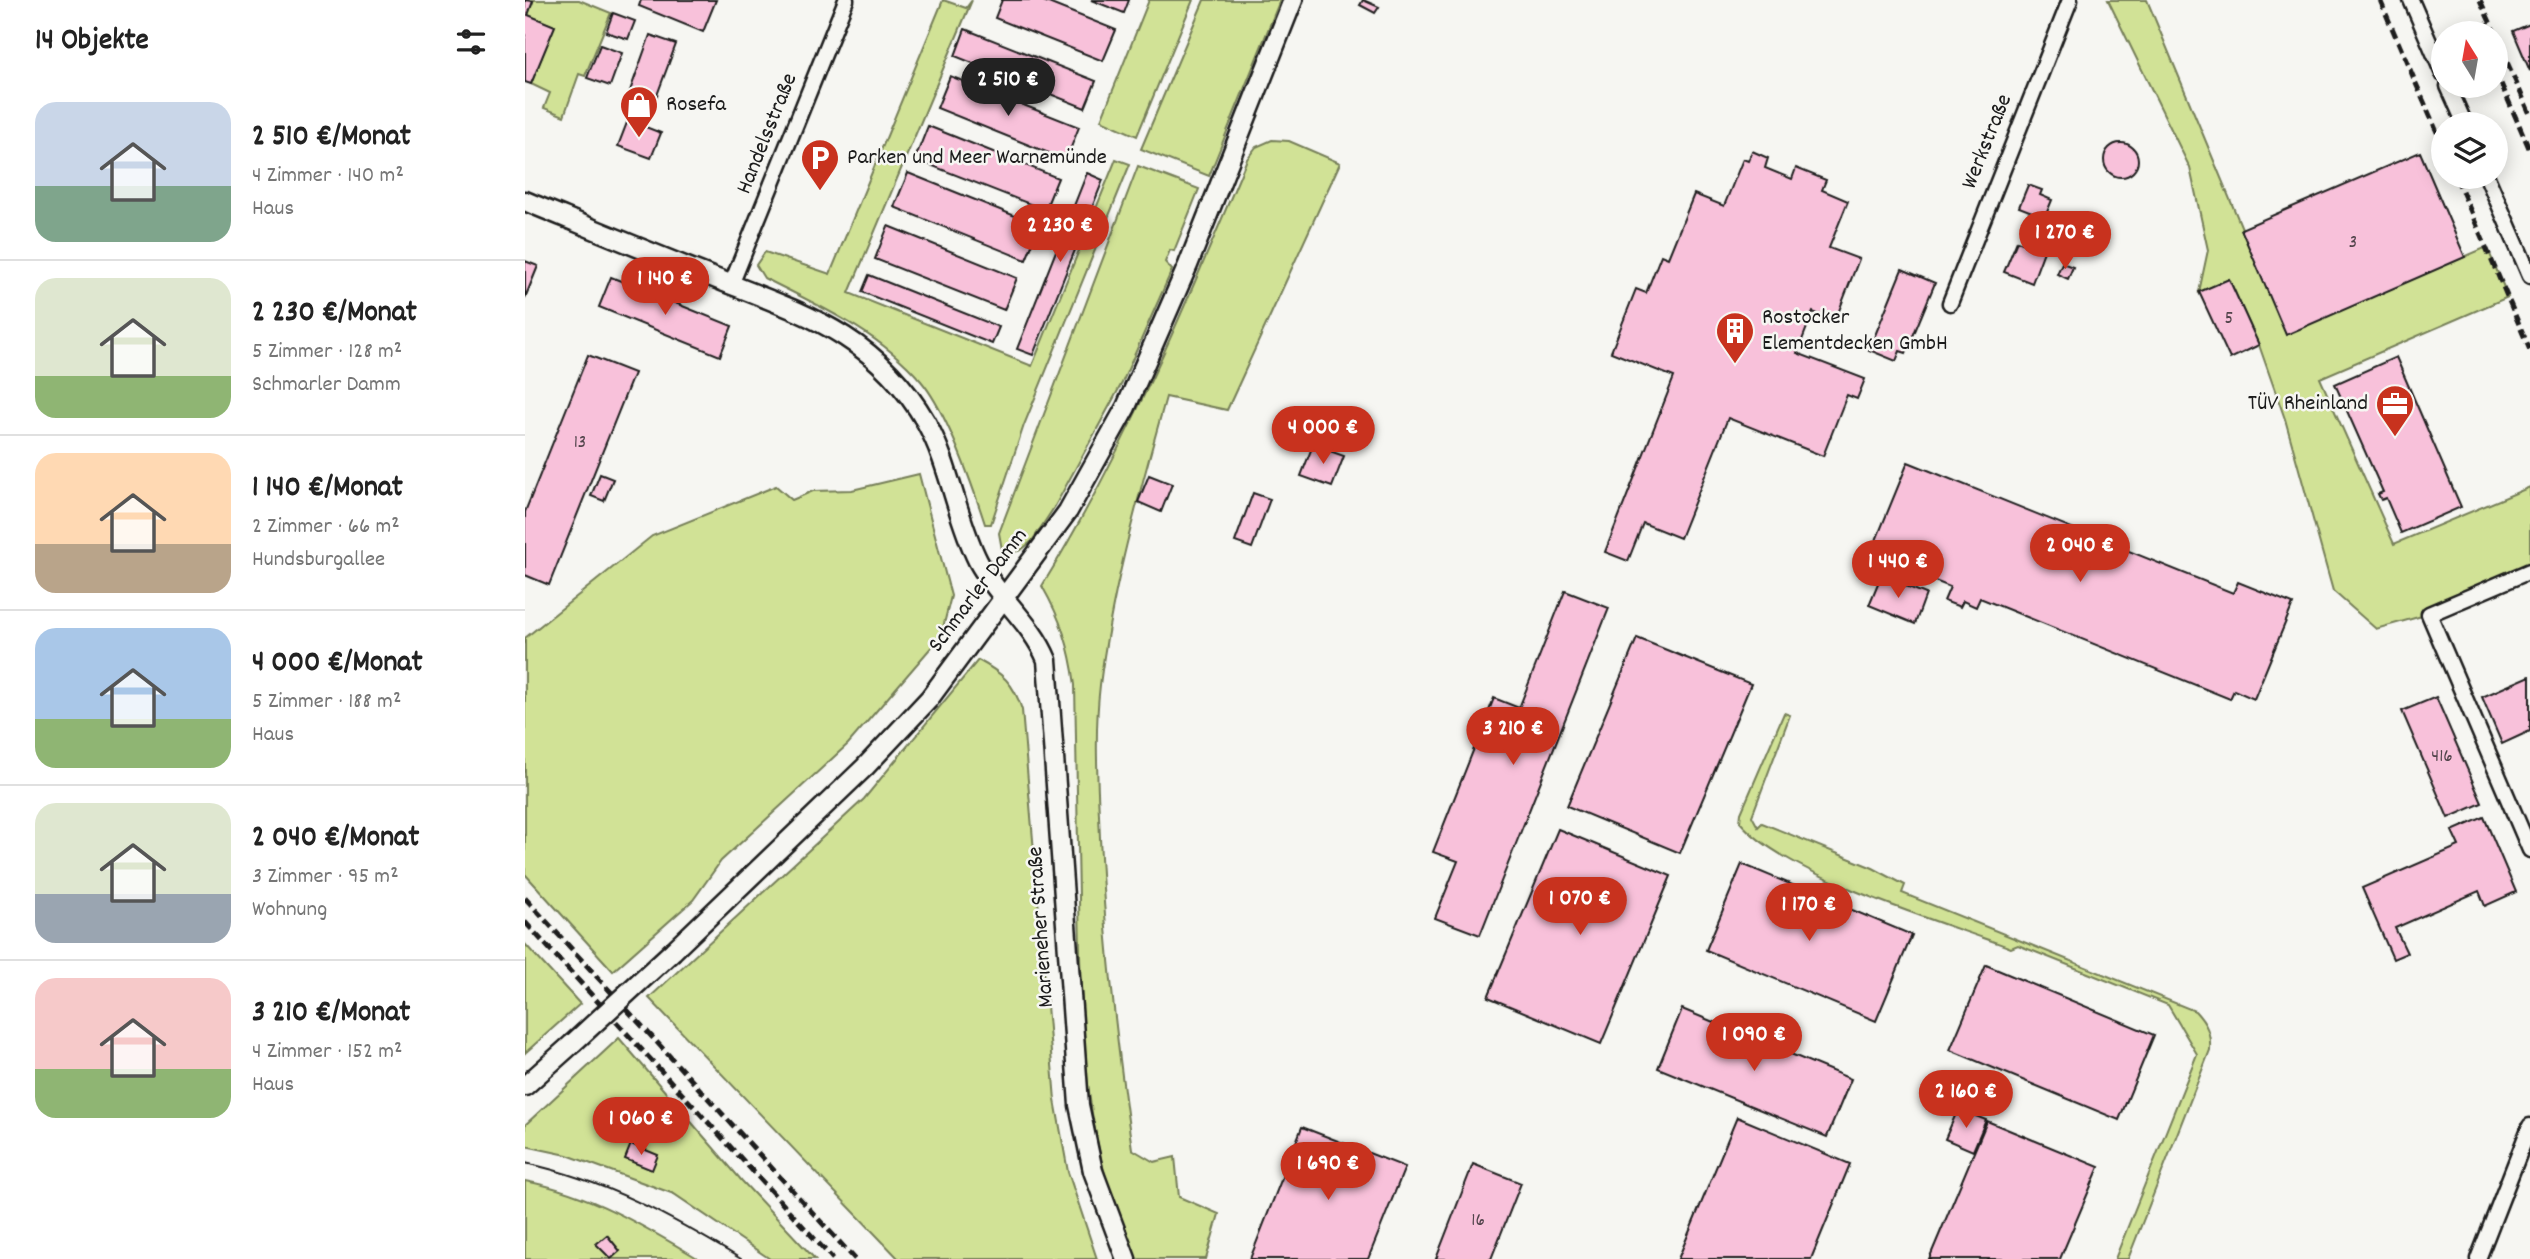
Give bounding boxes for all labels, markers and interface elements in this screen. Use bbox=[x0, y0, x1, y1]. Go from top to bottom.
text: 14 Objekte bbox=[35, 21, 149, 64]
north arrow bbox=[2431, 21, 2508, 98]
map controls bbox=[2431, 21, 2508, 189]
icon: filters bbox=[452, 23, 490, 61]
pin: 2 510 € bbox=[943, 58, 1073, 118]
text: 2 510 € bbox=[977, 64, 1039, 97]
street label: Handelsstraße bbox=[729, 69, 807, 199]
shop icon: Rosefa bbox=[618, 84, 660, 139]
place label: Rosefa bbox=[666, 89, 727, 122]
street label: Werkstraße bbox=[1954, 90, 2022, 194]
button: layers bbox=[2431, 112, 2508, 189]
text: 2 510 €/Monat bbox=[252, 117, 411, 160]
icon: home bbox=[91, 130, 175, 214]
parking icon: Parken und Meer Warnemünde bbox=[799, 137, 841, 192]
place label: Parken und Meer Warnemünde bbox=[847, 142, 1107, 175]
text: 4 Zimmer · 140 m² bbox=[252, 160, 404, 193]
text: Haus bbox=[252, 193, 294, 226]
pin: 2 230 € bbox=[995, 204, 1125, 264]
text: 2 230 € bbox=[1027, 210, 1093, 243]
pin: 1 270 € bbox=[2000, 212, 2130, 271]
text: 1 270 € bbox=[2035, 217, 2095, 250]
house number: 3 bbox=[2349, 230, 2357, 257]
pin: 1 140 € bbox=[600, 258, 730, 317]
text: 1 140 € bbox=[637, 263, 693, 296]
text: 2 230 €/Monat bbox=[252, 293, 417, 336]
place label: Rostocker Elementdecken GmbH bbox=[1762, 302, 1948, 361]
icon: home bbox=[91, 306, 175, 390]
house number: 5 bbox=[2225, 306, 2233, 333]
building icon: Rostocker Elementdecken GmbH bbox=[1714, 310, 1756, 365]
text: 5 Zimmer · 128 m² bbox=[252, 336, 402, 369]
text: Schmarler Damm bbox=[252, 369, 401, 402]
office icon: TÜV Rheinland bbox=[2374, 383, 2416, 438]
place label: TÜV Rheinland bbox=[2248, 388, 2368, 421]
pin: 4 000 € bbox=[1258, 406, 1388, 466]
text: 4 000 € bbox=[1288, 412, 1358, 445]
house number: 13 bbox=[574, 430, 586, 457]
text: 1 140 €/Monat bbox=[252, 468, 403, 511]
icon: home bbox=[91, 481, 175, 565]
text: 2 Zimmer · 66 m² bbox=[252, 511, 400, 544]
street label: Schmarler Damm bbox=[921, 522, 1037, 660]
pin: 2 040 € bbox=[2015, 524, 2145, 584]
text: 2 040 € bbox=[2046, 530, 2114, 563]
pin: 1 440 € bbox=[1833, 540, 1963, 600]
text: Hundsburgallee bbox=[252, 544, 385, 577]
text: 1 440 € bbox=[1868, 546, 1928, 579]
text: 4 000 €/Monat bbox=[252, 643, 422, 686]
icon: home bbox=[91, 656, 175, 740]
text: 5 Zimmer · 188 m² bbox=[252, 686, 401, 719]
pin: 3 210 € bbox=[1448, 708, 1578, 767]
text: 3 210 € bbox=[1482, 713, 1544, 746]
text: Haus bbox=[252, 719, 294, 752]
house number: 416 bbox=[2431, 744, 2453, 771]
text: 2 040 €/Monat bbox=[252, 818, 419, 861]
icon: home bbox=[91, 831, 175, 915]
street label: Marieneher Straße bbox=[1020, 845, 1064, 1009]
text: 3 Zimmer · 95 m² bbox=[252, 861, 399, 894]
pin: 1 070 € bbox=[1515, 878, 1645, 937]
text: 1 070 € bbox=[1549, 883, 1611, 916]
pin: 1 170 € bbox=[1744, 884, 1874, 943]
text: 1 170 € bbox=[1782, 889, 1836, 922]
text: Wohnung bbox=[252, 894, 327, 927]
text: 3 210 €/Monat bbox=[252, 993, 410, 1036]
icon: home bbox=[91, 1006, 175, 1090]
pin: 1 090 € bbox=[1689, 1014, 1819, 1073]
text: 1 090 € bbox=[1722, 1019, 1786, 1052]
text: 4 Zimmer · 152 m² bbox=[252, 1036, 402, 1069]
text: Haus bbox=[252, 1069, 294, 1102]
pin: 2 160 € bbox=[1901, 1070, 2031, 1130]
text: 2 160 € bbox=[1935, 1076, 1997, 1109]
pin: 1 060 € bbox=[576, 1098, 706, 1157]
text: 1 060 € bbox=[609, 1103, 673, 1136]
pin: 1 690 € bbox=[1263, 1142, 1393, 1202]
text: 1 690 € bbox=[1297, 1148, 1359, 1181]
house number: 16 bbox=[1471, 1208, 1485, 1235]

